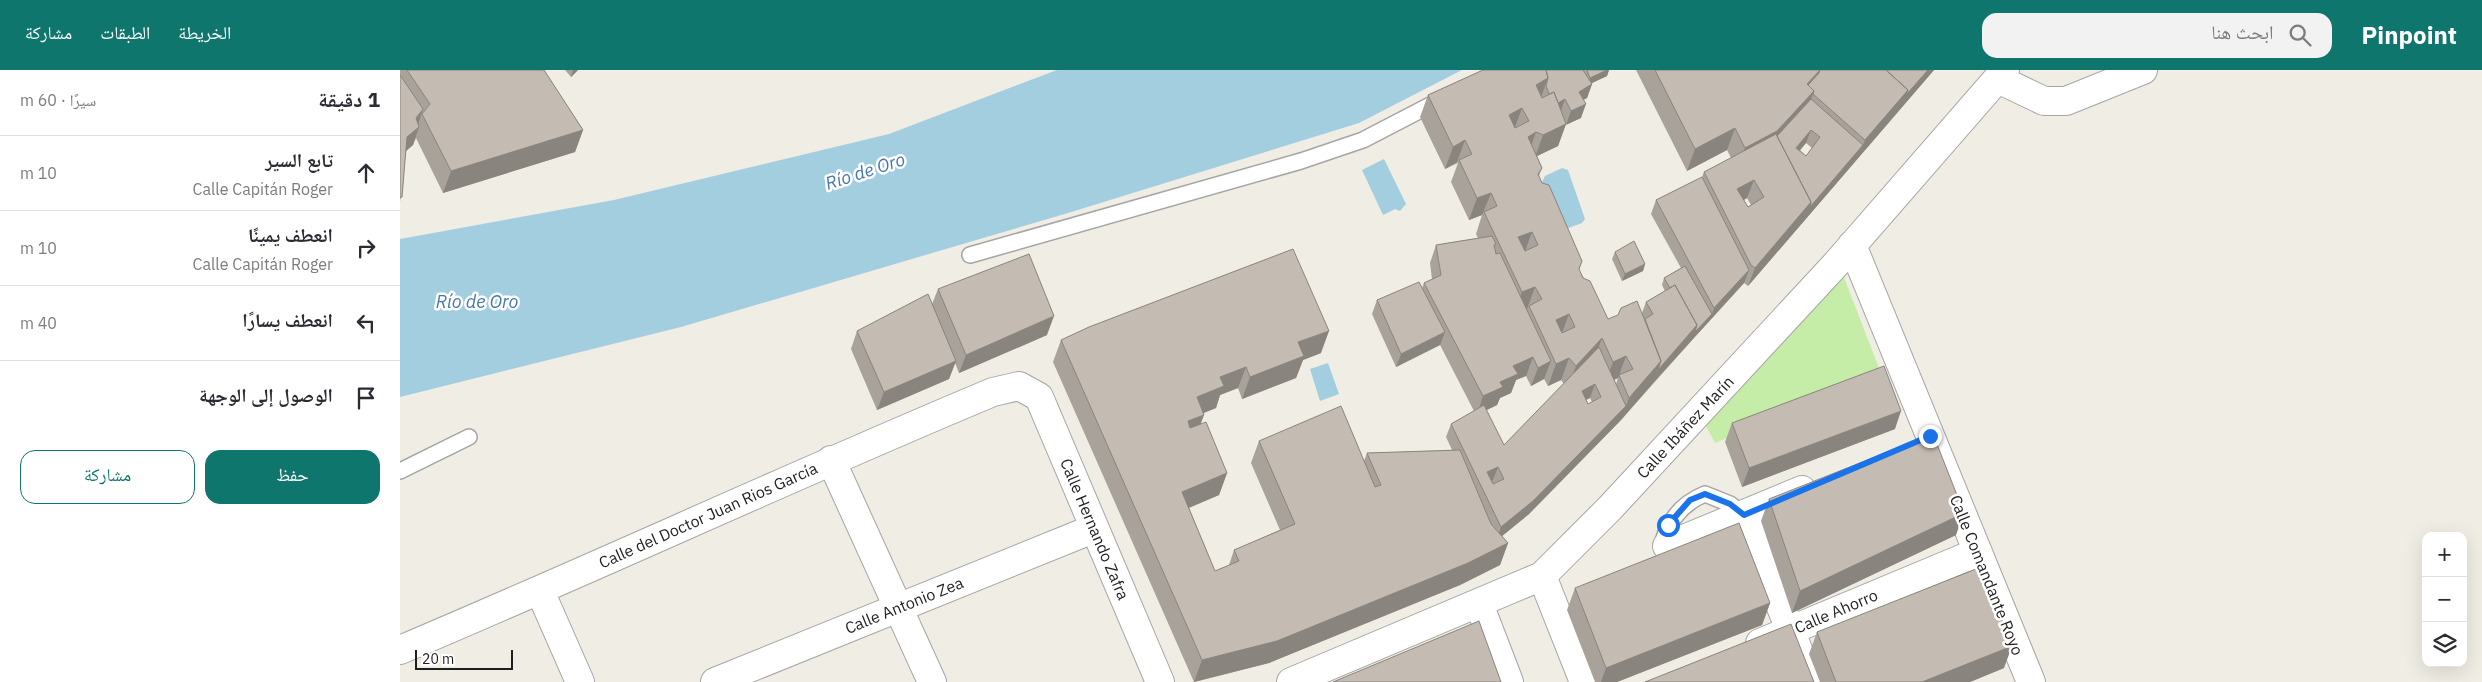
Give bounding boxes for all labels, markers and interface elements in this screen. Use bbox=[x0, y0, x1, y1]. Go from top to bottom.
search box bbox=[1982, 13, 2332, 58]
text: Pinpoint bbox=[2362, 19, 2457, 51]
text: ابحث هنا bbox=[2211, 20, 2274, 44]
text: مشاركة bbox=[25, 21, 72, 44]
text: الطبقات bbox=[100, 21, 150, 44]
text: الخريطة bbox=[178, 21, 231, 44]
icon: search bbox=[2286, 21, 2314, 49]
text: 1 دقيقة bbox=[318, 85, 380, 113]
text: سيرًا · 60 m bbox=[20, 90, 96, 110]
water label: Río de Oro bbox=[822, 147, 908, 195]
text: تابع السير bbox=[265, 148, 333, 172]
icon: ahead bbox=[352, 159, 380, 187]
text: 10 m bbox=[20, 163, 57, 183]
text: Calle Capitán Roger bbox=[193, 179, 333, 199]
text: انعطف يمينًا bbox=[248, 223, 333, 247]
icon: right bbox=[352, 234, 380, 262]
text: 10 m bbox=[20, 238, 57, 258]
text: Calle Capitán Roger bbox=[193, 254, 333, 274]
water label: Río de Oro bbox=[436, 290, 518, 313]
text: انعطف يسارًا bbox=[242, 308, 333, 332]
icon: left bbox=[352, 309, 380, 337]
text: 40 m bbox=[20, 313, 57, 333]
street label: Calle Ibáñez Marín bbox=[1632, 371, 1738, 483]
text: الوصول إلى الوجهة bbox=[199, 383, 333, 407]
icon: arrive bbox=[352, 384, 380, 412]
route end bbox=[1919, 425, 1942, 448]
button: مشاركة bbox=[20, 450, 195, 504]
button: حفظ bbox=[205, 450, 380, 504]
street label: Calle Hernando Zafra bbox=[1056, 455, 1134, 603]
street label: Calle del Doctor Juan Rios García bbox=[596, 457, 821, 572]
street label: Calle Comandante Royo bbox=[1946, 492, 2028, 658]
route start bbox=[1657, 514, 1680, 537]
map controls bbox=[2422, 532, 2467, 667]
button: + bbox=[2422, 532, 2467, 577]
street label: Calle Antonio Zea bbox=[842, 572, 967, 638]
button: − bbox=[2422, 577, 2467, 622]
street label: Calle Ahorro bbox=[1791, 584, 1881, 638]
button: layers bbox=[2422, 622, 2467, 667]
scale bar bbox=[415, 647, 512, 670]
text: 20 m bbox=[422, 650, 454, 668]

